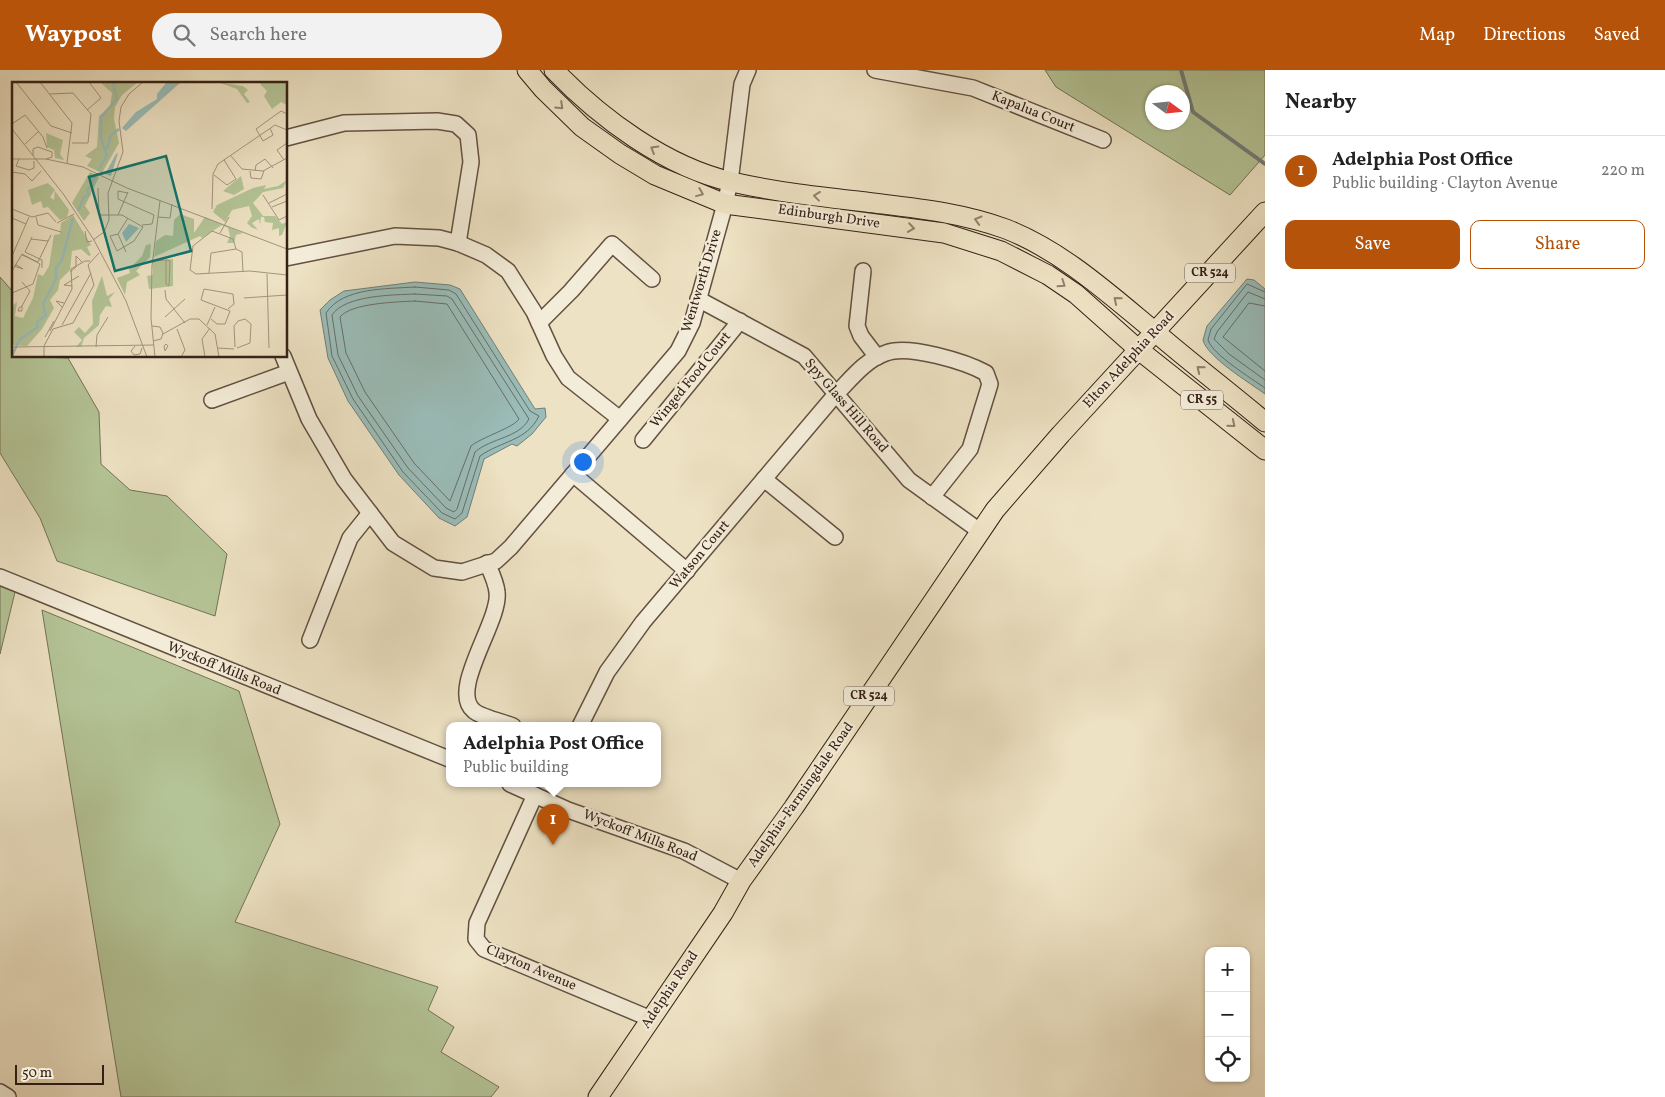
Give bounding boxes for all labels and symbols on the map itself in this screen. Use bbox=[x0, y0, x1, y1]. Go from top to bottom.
inset map bbox=[12, 82, 288, 358]
north arrow bbox=[1145, 85, 1190, 130]
street label: Kapalua Court bbox=[988, 87, 1078, 137]
one-way arrow bbox=[555, 100, 564, 109]
one-way arrow bbox=[650, 145, 659, 155]
one-way arrow bbox=[695, 187, 704, 197]
one-way arrow bbox=[813, 191, 821, 202]
street label: Edinburgh Drive bbox=[777, 200, 882, 234]
one-way arrow bbox=[974, 215, 982, 225]
one-way arrow bbox=[907, 223, 915, 233]
street label: Wentworth Drive bbox=[677, 227, 727, 335]
road number: CR 524 bbox=[1185, 264, 1235, 282]
one-way arrow bbox=[1056, 278, 1066, 287]
one-way arrow bbox=[1114, 297, 1123, 306]
street label: Elton Adelphia Road bbox=[1079, 307, 1179, 413]
street label: Winged Food Court bbox=[646, 328, 736, 432]
street label: Spy Glass Hill Road bbox=[800, 355, 892, 457]
one-way arrow bbox=[1197, 366, 1206, 374]
road number: CR 55 bbox=[1181, 390, 1223, 410]
one-way arrow bbox=[1226, 418, 1235, 426]
your location bbox=[570, 449, 596, 475]
street label: Watson Court bbox=[666, 516, 735, 594]
street label: Wyckoff Mills Road bbox=[164, 637, 284, 701]
road number: CR 524 bbox=[844, 686, 894, 706]
street label: Adelphia-Farmingdale Road bbox=[743, 718, 859, 871]
pin: 1 bbox=[537, 804, 569, 845]
street label: Wyckoff Mills Road bbox=[580, 805, 700, 867]
street label: Clayton Avenue bbox=[483, 940, 580, 996]
street label: Adelphia Road bbox=[637, 947, 703, 1033]
scale bar bbox=[15, 1062, 104, 1085]

